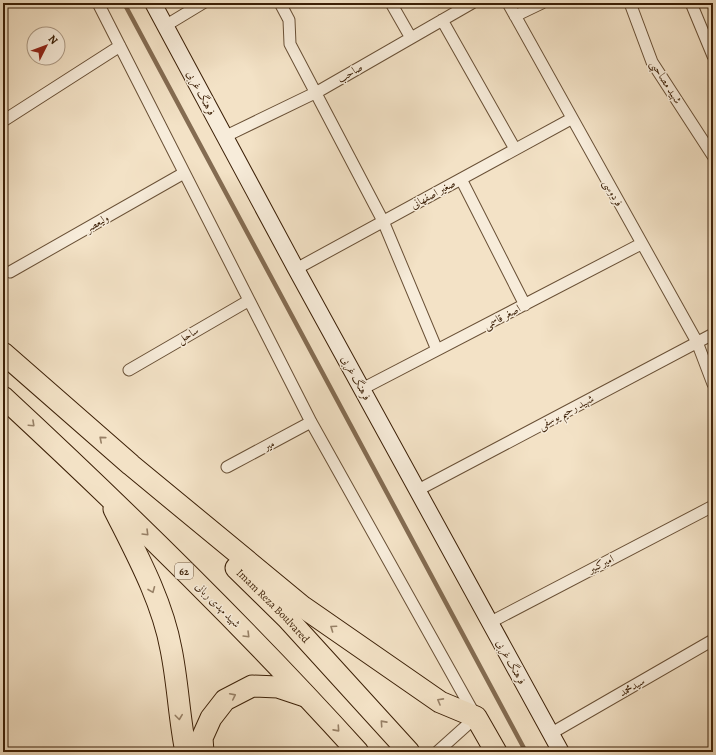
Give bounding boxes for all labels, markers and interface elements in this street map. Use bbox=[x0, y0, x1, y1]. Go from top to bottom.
north arrow bbox=[26, 26, 66, 66]
text: N bbox=[45, 32, 61, 48]
street label: شهید مصاحبی bbox=[645, 57, 685, 108]
street label: صاحب bbox=[335, 60, 366, 86]
street label: فرهنگ غربی bbox=[183, 68, 219, 118]
street label: صغیر اصفهانی bbox=[408, 175, 458, 212]
street label: فردوسی bbox=[600, 177, 626, 209]
street label: ولیعصر bbox=[82, 210, 111, 236]
street label: اصغر قاسمی bbox=[481, 301, 524, 334]
street label: ساحل bbox=[174, 323, 202, 348]
street label: فرهنگ غربی bbox=[338, 353, 374, 403]
street label: شهید رحیم یوسفی bbox=[536, 391, 598, 436]
one-way arrow bbox=[27, 419, 34, 426]
street label: میر bbox=[260, 436, 277, 455]
one-way arrow bbox=[99, 437, 106, 444]
one-way arrow bbox=[141, 528, 149, 536]
street label: امیرکبیر bbox=[585, 551, 616, 577]
road number: 62 bbox=[175, 563, 193, 579]
street label: Imam Reza Boulvared bbox=[233, 565, 313, 646]
street label: شهید مهدی ربانی bbox=[192, 579, 244, 631]
one-way arrow bbox=[148, 587, 156, 594]
one-way arrow bbox=[330, 626, 337, 633]
one-way arrow bbox=[242, 630, 250, 638]
street label: فرهنگ غربی bbox=[493, 637, 529, 687]
street label: سیدمحمد bbox=[616, 674, 648, 700]
one-way arrow bbox=[228, 693, 236, 701]
one-way arrow bbox=[437, 698, 444, 706]
one-way arrow bbox=[174, 714, 183, 720]
one-way arrow bbox=[380, 720, 388, 728]
one-way arrow bbox=[333, 724, 340, 732]

